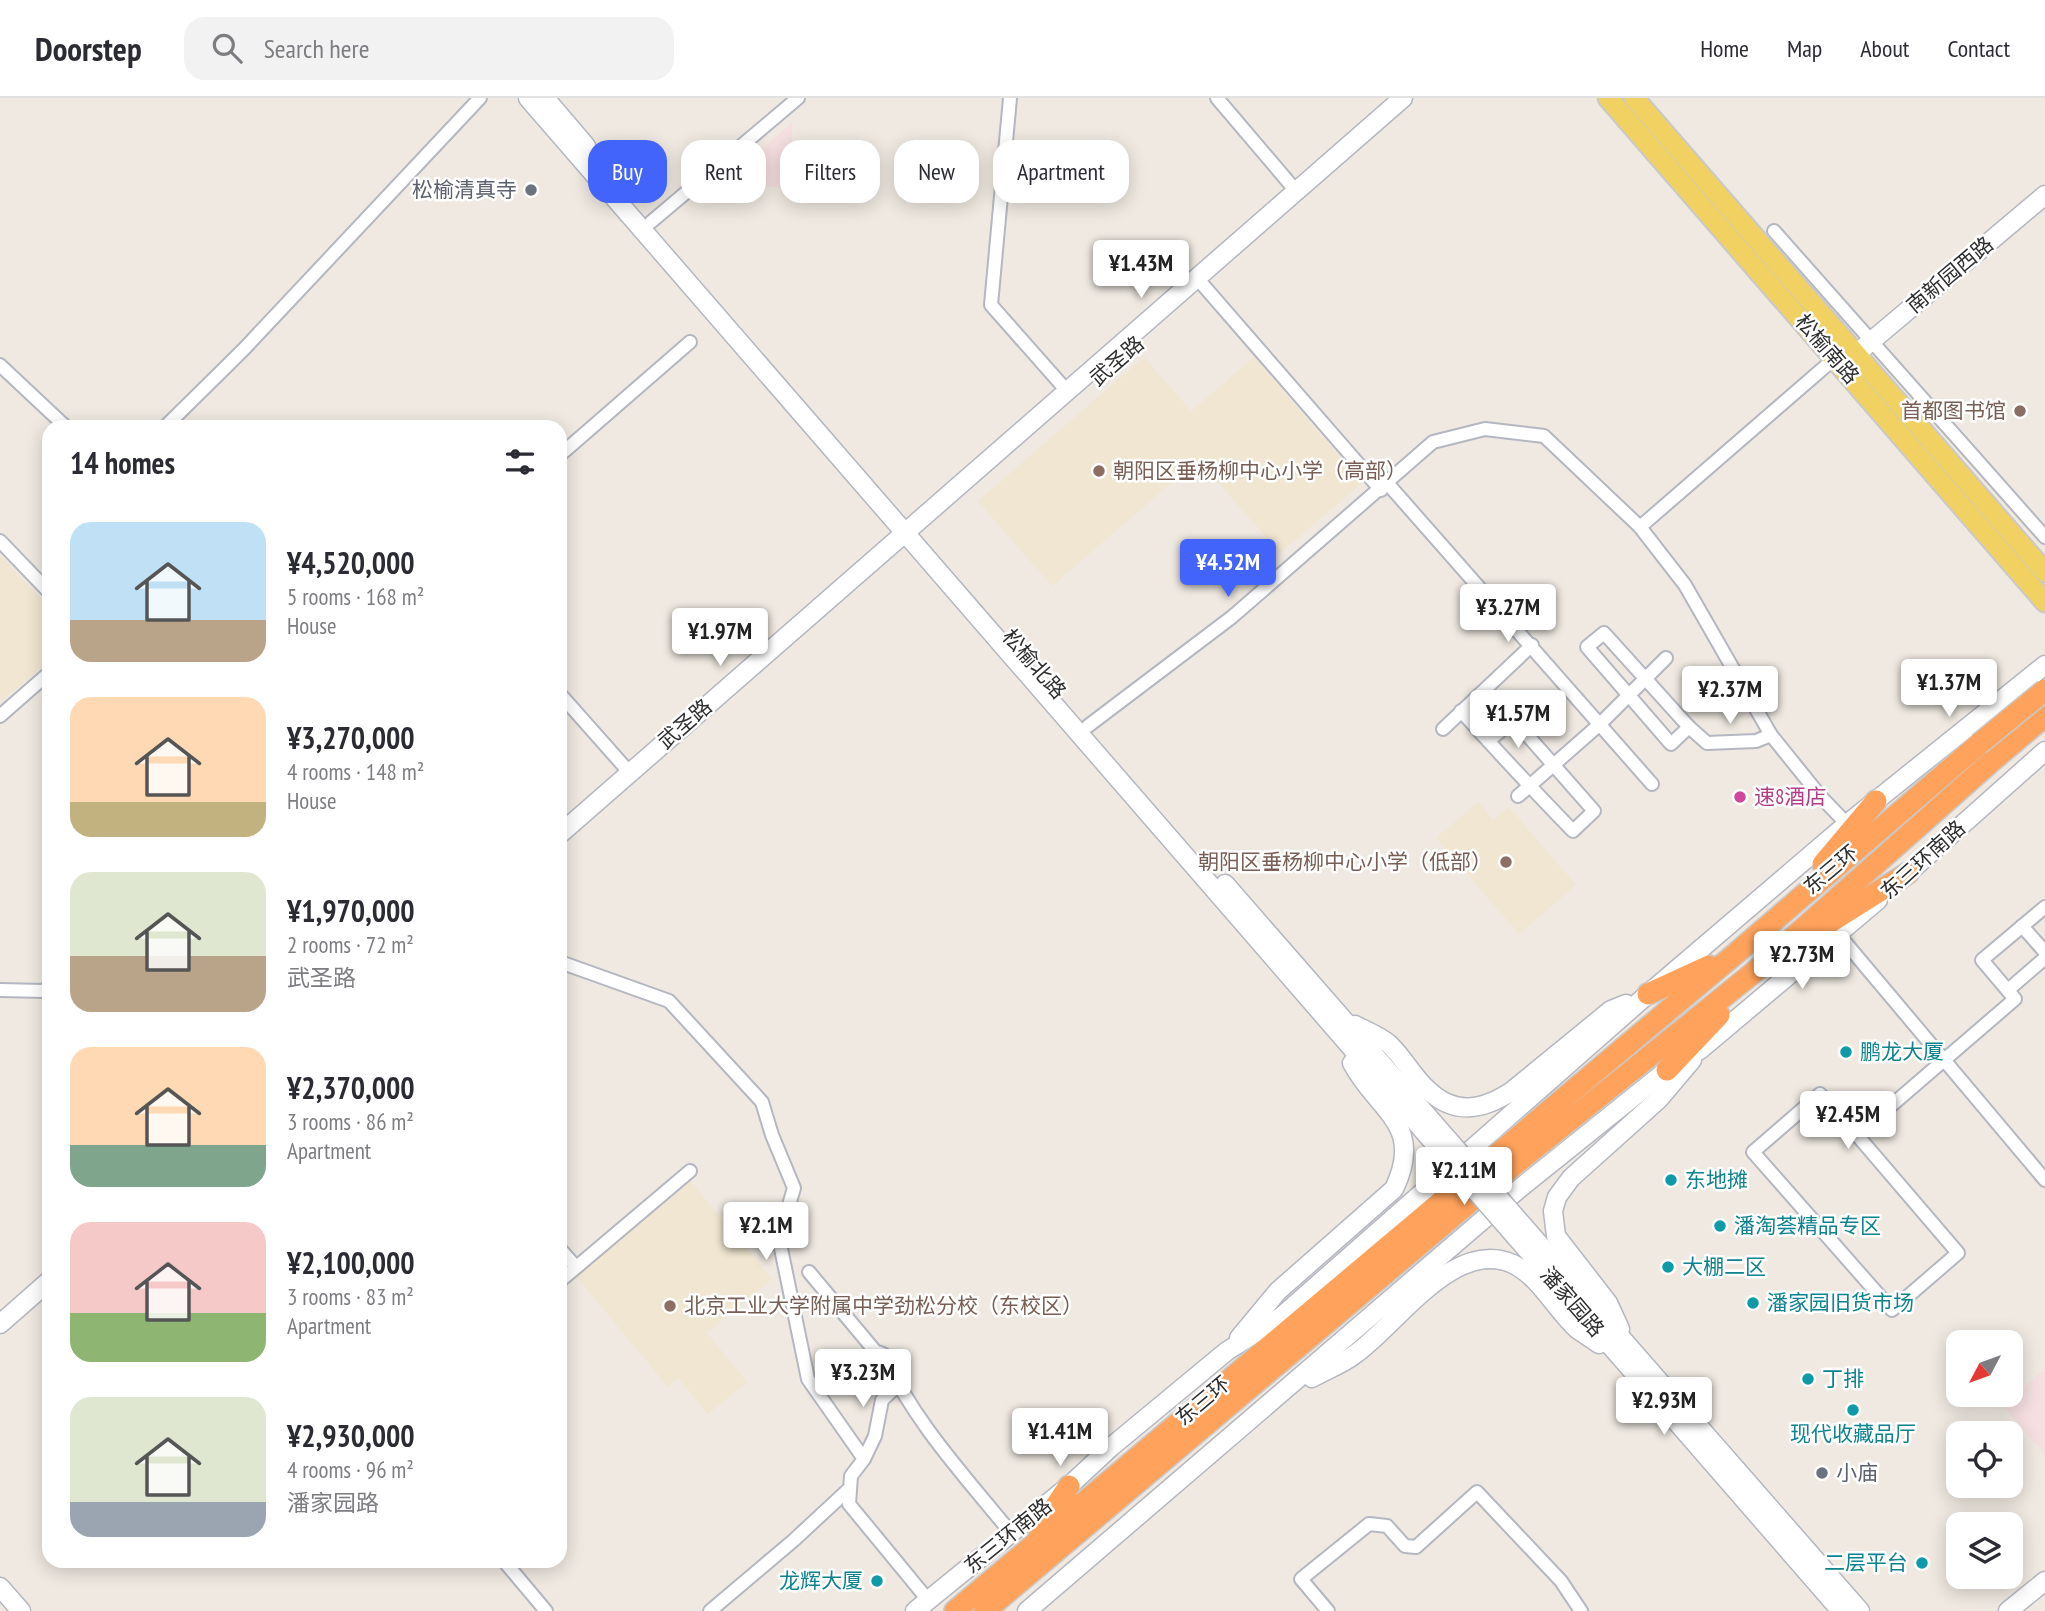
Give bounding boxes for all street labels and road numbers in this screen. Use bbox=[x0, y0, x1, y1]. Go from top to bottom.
street label: 南新园西路 bbox=[1901, 231, 1999, 319]
street label: 松榆南路 bbox=[1790, 308, 1865, 389]
street label: 武圣路 bbox=[1084, 330, 1149, 391]
street label: 松榆北路 bbox=[997, 623, 1072, 704]
street label: 武圣路 bbox=[652, 693, 717, 754]
street label: 东三环南路 bbox=[1875, 814, 1971, 905]
street label: 东三环 bbox=[1798, 839, 1863, 900]
street label: 潘家园路 bbox=[1535, 1261, 1610, 1342]
street label: 东三环 bbox=[1170, 1370, 1235, 1431]
street label: 东三环南路 bbox=[958, 1492, 1057, 1579]

